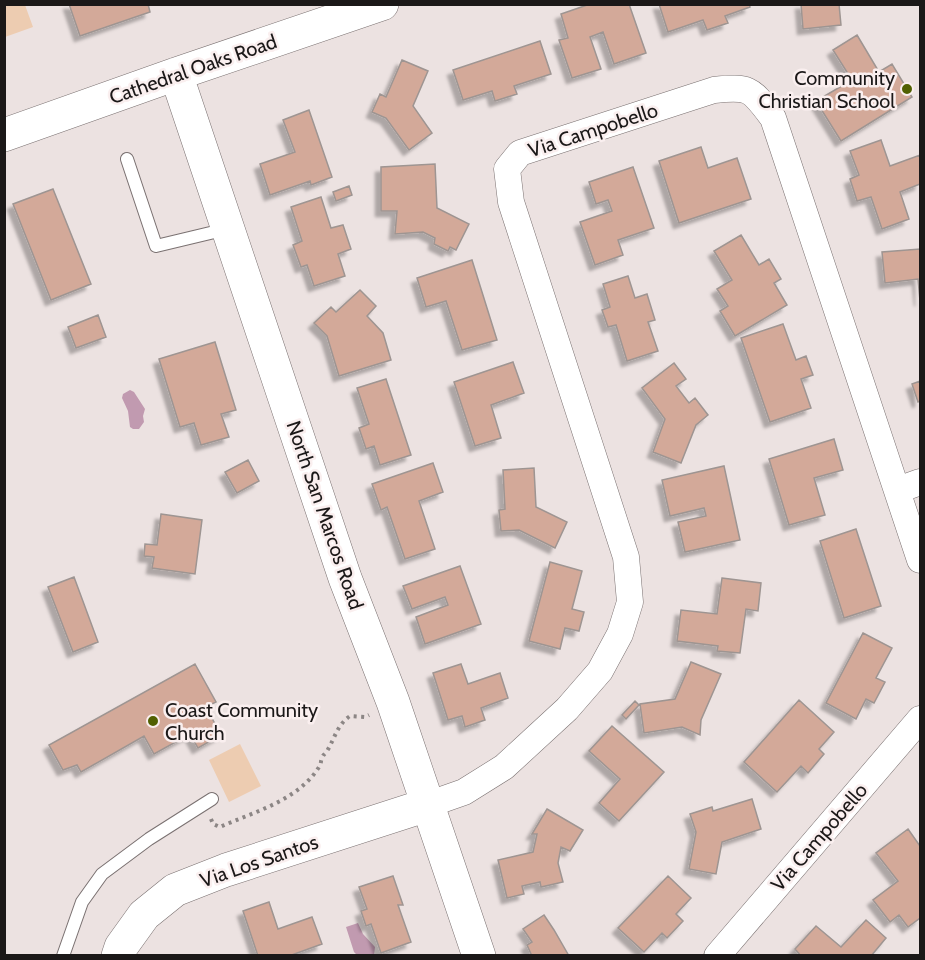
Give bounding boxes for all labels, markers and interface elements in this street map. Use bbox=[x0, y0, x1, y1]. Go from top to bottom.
street label: Cathedral Oaks Road bbox=[106, 29, 280, 109]
place label: Community Christian School bbox=[758, 66, 895, 113]
marker: Community Christian School bbox=[900, 82, 914, 96]
street label: Via Campobello bbox=[525, 98, 661, 162]
street label: North San Marcos Road bbox=[281, 417, 369, 613]
place label: Coast Community Church bbox=[165, 698, 318, 745]
marker: Coast Community Church bbox=[146, 714, 160, 728]
street label: Via Campobello bbox=[766, 778, 872, 896]
street label: Via Los Santos bbox=[197, 830, 321, 892]

